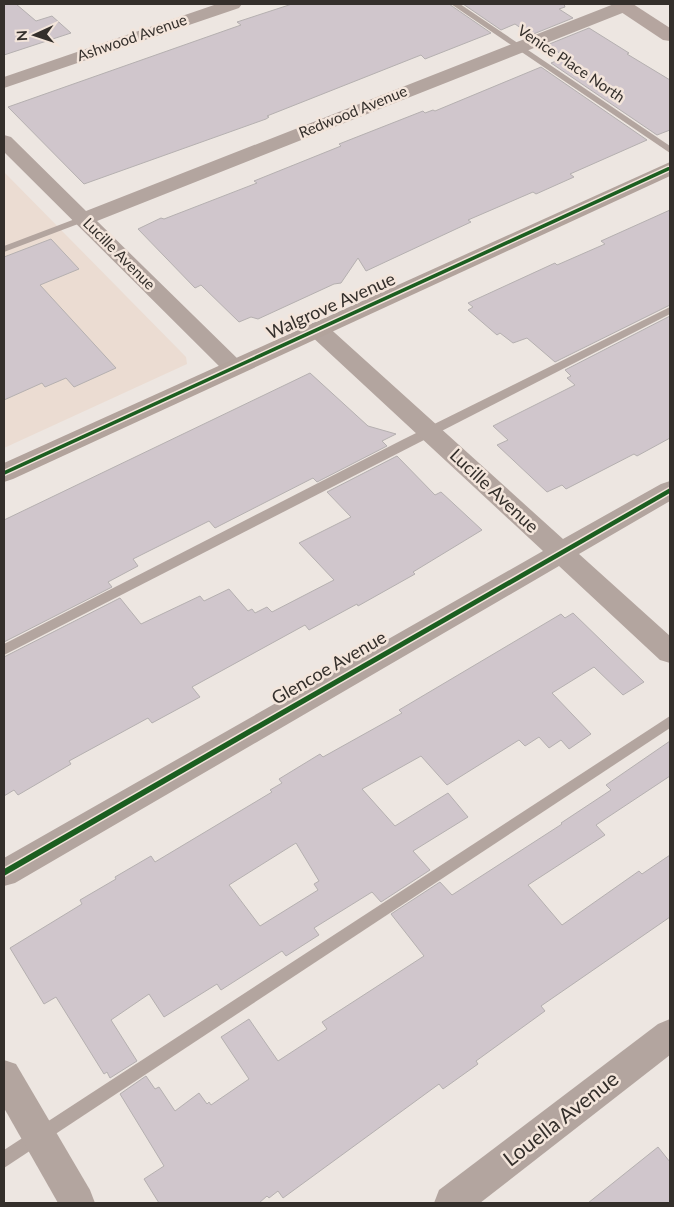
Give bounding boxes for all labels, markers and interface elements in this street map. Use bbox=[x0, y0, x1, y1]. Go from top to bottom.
north arrow bbox=[10, 10, 60, 60]
street label: Ashwood Avenue bbox=[74, 10, 189, 64]
street label: Venice Place North bbox=[515, 21, 629, 106]
text: N bbox=[13, 30, 30, 42]
street label: Redwood Avenue bbox=[296, 81, 410, 141]
street label: Lucille Avenue bbox=[80, 214, 159, 293]
street label: Walgrove Avenue bbox=[263, 267, 398, 343]
street label: Lucille Avenue bbox=[446, 444, 544, 537]
street label: Glencoe Avenue bbox=[267, 625, 390, 709]
street label: Louella Avenue bbox=[498, 1065, 623, 1171]

